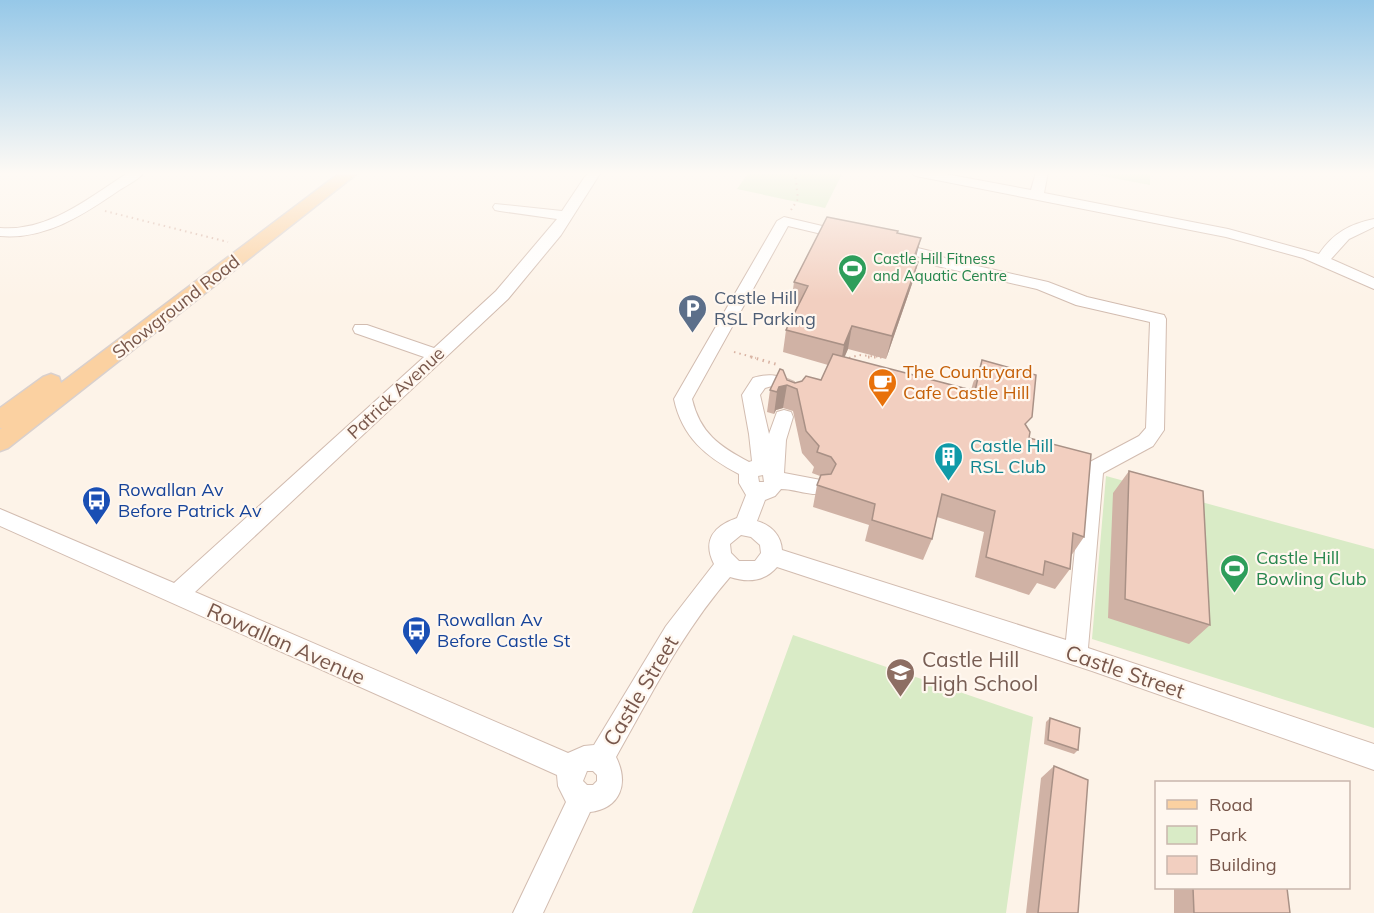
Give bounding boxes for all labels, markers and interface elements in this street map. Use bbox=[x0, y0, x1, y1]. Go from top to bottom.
place label: Castle Hill Fitness and Aquatic Centre bbox=[873, 249, 1007, 285]
street label: Showground Road bbox=[107, 250, 244, 364]
sports icon: Castle Hill Fitness and Aquatic Centre bbox=[836, 252, 868, 294]
place label: Castle Hill RSL Parking bbox=[714, 286, 816, 330]
parking icon: Castle Hill RSL Parking bbox=[677, 292, 709, 334]
street label: Patrick Avenue bbox=[342, 342, 449, 444]
place label: The Countryard Cafe Castle Hill bbox=[903, 360, 1033, 404]
cafe icon: The Countryard Cafe Castle Hill bbox=[866, 366, 898, 408]
place label: Castle Hill RSL Club bbox=[970, 434, 1053, 478]
building icon: Castle Hill RSL Club bbox=[933, 440, 965, 482]
place label: Rowallan Av Before Patrick Av bbox=[118, 478, 262, 522]
bus stop icon: Rowallan Av Before Patrick Av bbox=[81, 484, 113, 526]
place label: Castle Hill Bowling Club bbox=[1256, 546, 1366, 590]
sports icon: Castle Hill Bowling Club bbox=[1219, 552, 1251, 594]
street label: Rowallan Avenue bbox=[203, 597, 369, 690]
place label: Rowallan Av Before Castle St bbox=[437, 608, 570, 652]
bus stop icon: Rowallan Av Before Castle St bbox=[400, 614, 432, 656]
street label: Castle Street bbox=[597, 631, 683, 750]
street label: Castle Street bbox=[1062, 639, 1188, 704]
place label: Castle Hill High School bbox=[922, 646, 1038, 696]
school or university icon: Castle Hill High School bbox=[885, 656, 917, 698]
legend bbox=[1155, 781, 1350, 889]
text: Road bbox=[1209, 793, 1253, 816]
text: Park bbox=[1209, 823, 1248, 846]
text: Building bbox=[1209, 853, 1277, 876]

